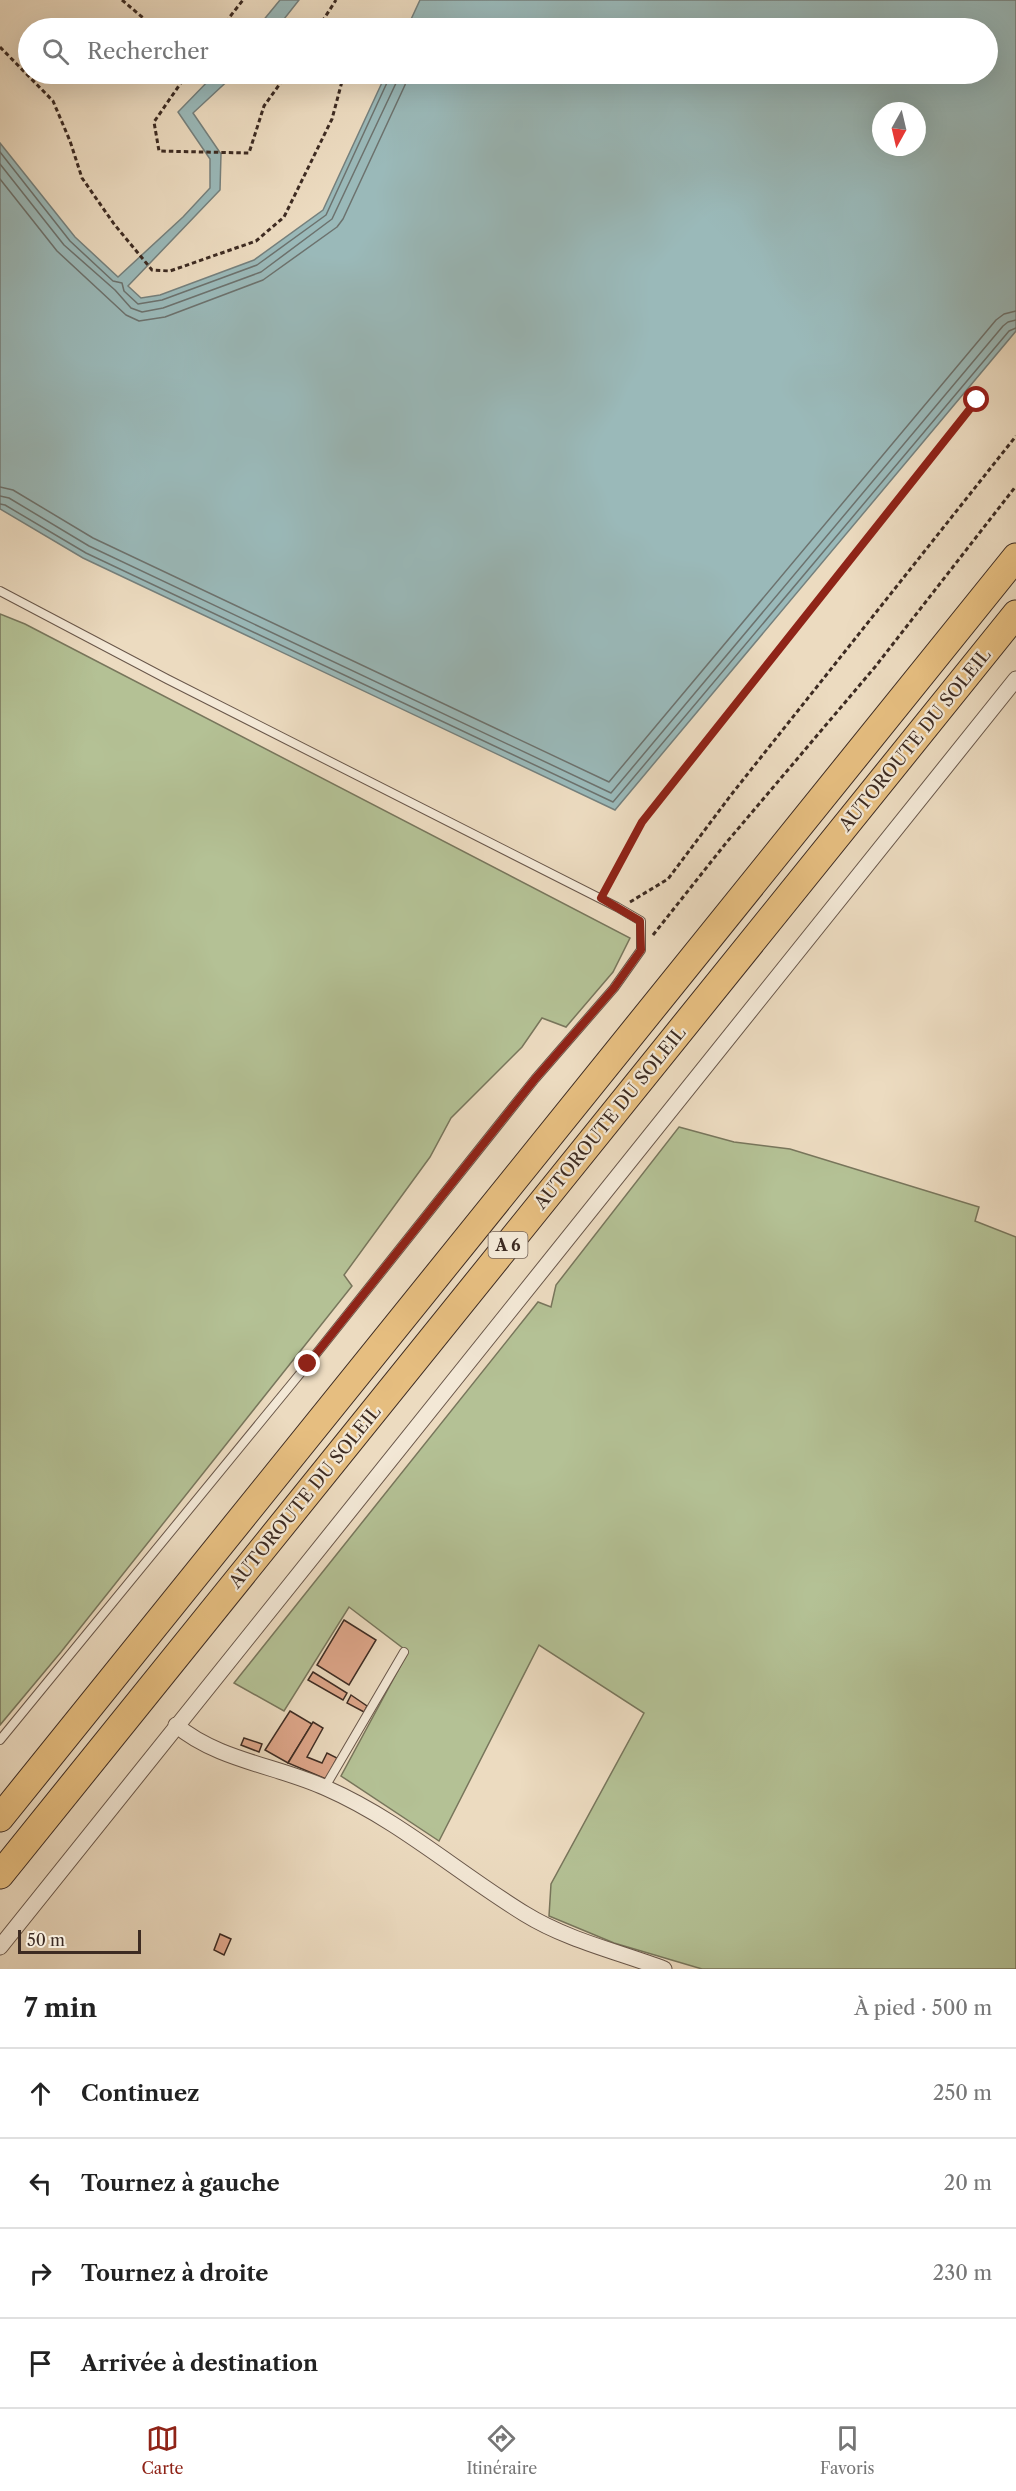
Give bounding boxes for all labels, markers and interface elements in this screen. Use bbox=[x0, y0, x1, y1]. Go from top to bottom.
search box bbox=[18, 18, 998, 84]
icon: search bbox=[39, 35, 72, 68]
text: Rechercher bbox=[87, 38, 209, 65]
north arrow bbox=[872, 102, 926, 156]
route start bbox=[963, 386, 989, 412]
street label: AUTOROUTE DU SOLEIL bbox=[834, 644, 996, 837]
street label: AUTOROUTE DU SOLEIL bbox=[529, 1022, 691, 1215]
road number: A 6 bbox=[488, 1232, 528, 1258]
route end bbox=[294, 1350, 320, 1376]
street label: AUTOROUTE DU SOLEIL bbox=[224, 1401, 386, 1594]
scale bar bbox=[18, 1927, 141, 1954]
text: 50 m bbox=[27, 1930, 65, 1950]
text: 7 min bbox=[24, 1992, 97, 2024]
text: À pied · 500 m bbox=[854, 1996, 992, 2020]
icon: ahead bbox=[24, 2077, 57, 2110]
text: Continuez bbox=[81, 2080, 200, 2107]
text: 250 m bbox=[933, 2081, 992, 2105]
icon: left bbox=[24, 2167, 57, 2200]
text: Tournez à gauche bbox=[81, 2170, 280, 2197]
text: 20 m bbox=[944, 2171, 992, 2195]
icon: right bbox=[24, 2257, 57, 2290]
text: Tournez à droite bbox=[81, 2260, 268, 2287]
text: 230 m bbox=[933, 2261, 992, 2285]
icon: arrive bbox=[24, 2347, 57, 2380]
text: Arrivée à destination bbox=[81, 2350, 318, 2377]
tab: Carte bbox=[141, 2422, 184, 2478]
tab: Itinéraire bbox=[466, 2422, 537, 2478]
tab: Favoris bbox=[820, 2422, 875, 2478]

